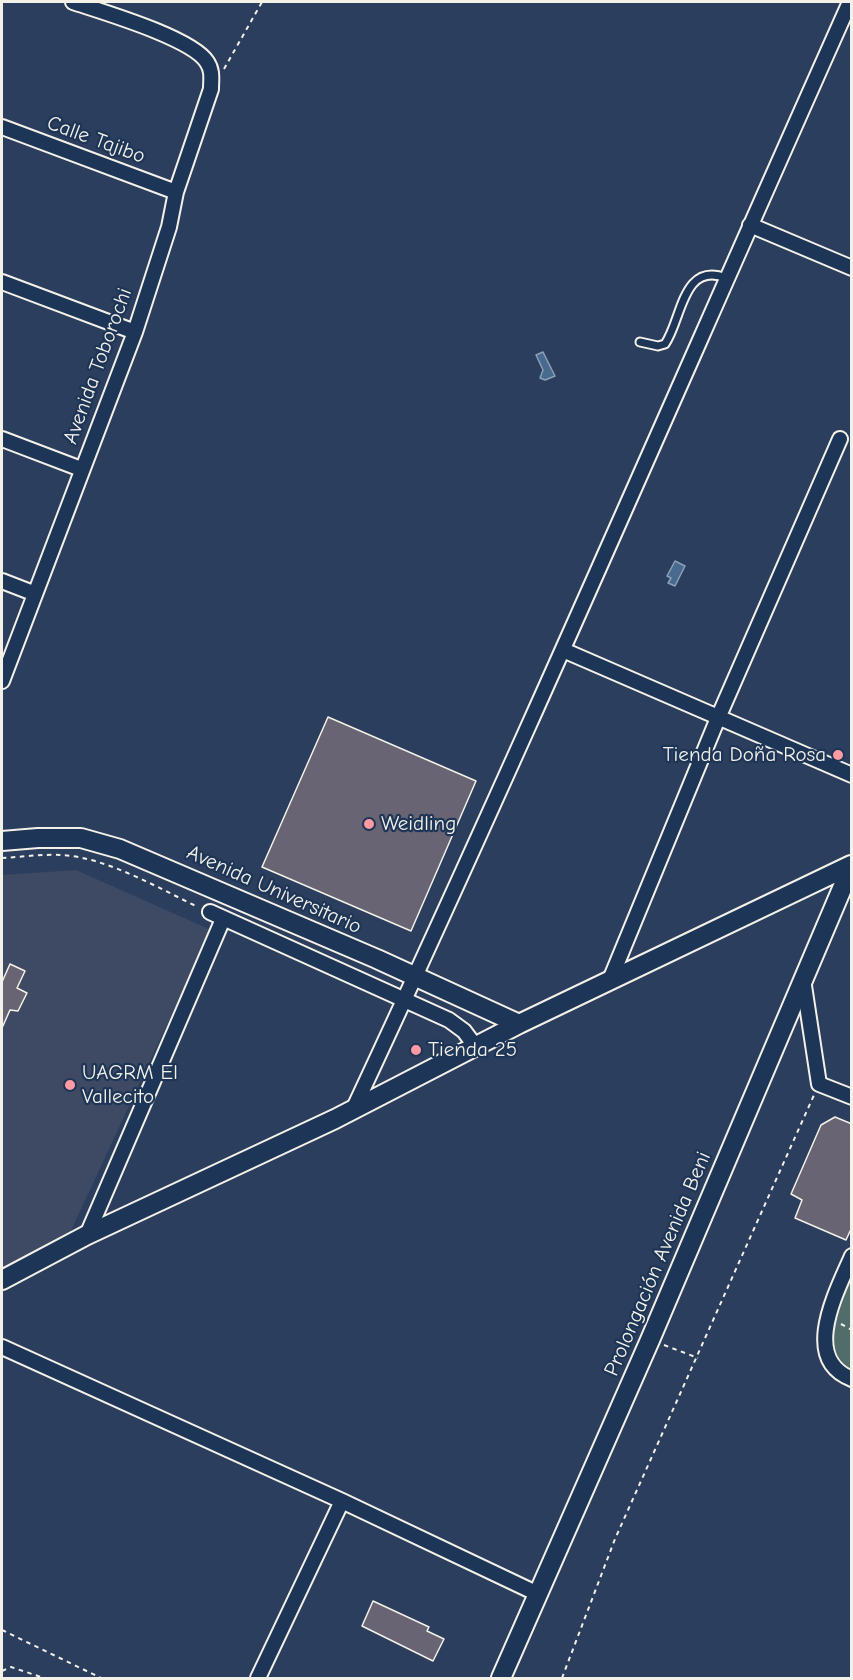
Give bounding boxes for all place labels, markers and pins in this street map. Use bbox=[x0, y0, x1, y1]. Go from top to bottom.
place label: Tienda Doña Rosa bbox=[663, 742, 826, 768]
marker: Tienda Doña Rosa bbox=[831, 748, 845, 762]
place label: Weidling bbox=[381, 811, 456, 837]
marker: Weidling bbox=[362, 817, 376, 831]
place label: Tienda 25 bbox=[428, 1037, 517, 1063]
marker: Tienda 25 bbox=[409, 1043, 423, 1057]
place label: UAGRM El Vallecito bbox=[82, 1060, 178, 1110]
marker: UAGRM El Vallecito bbox=[63, 1078, 77, 1092]

